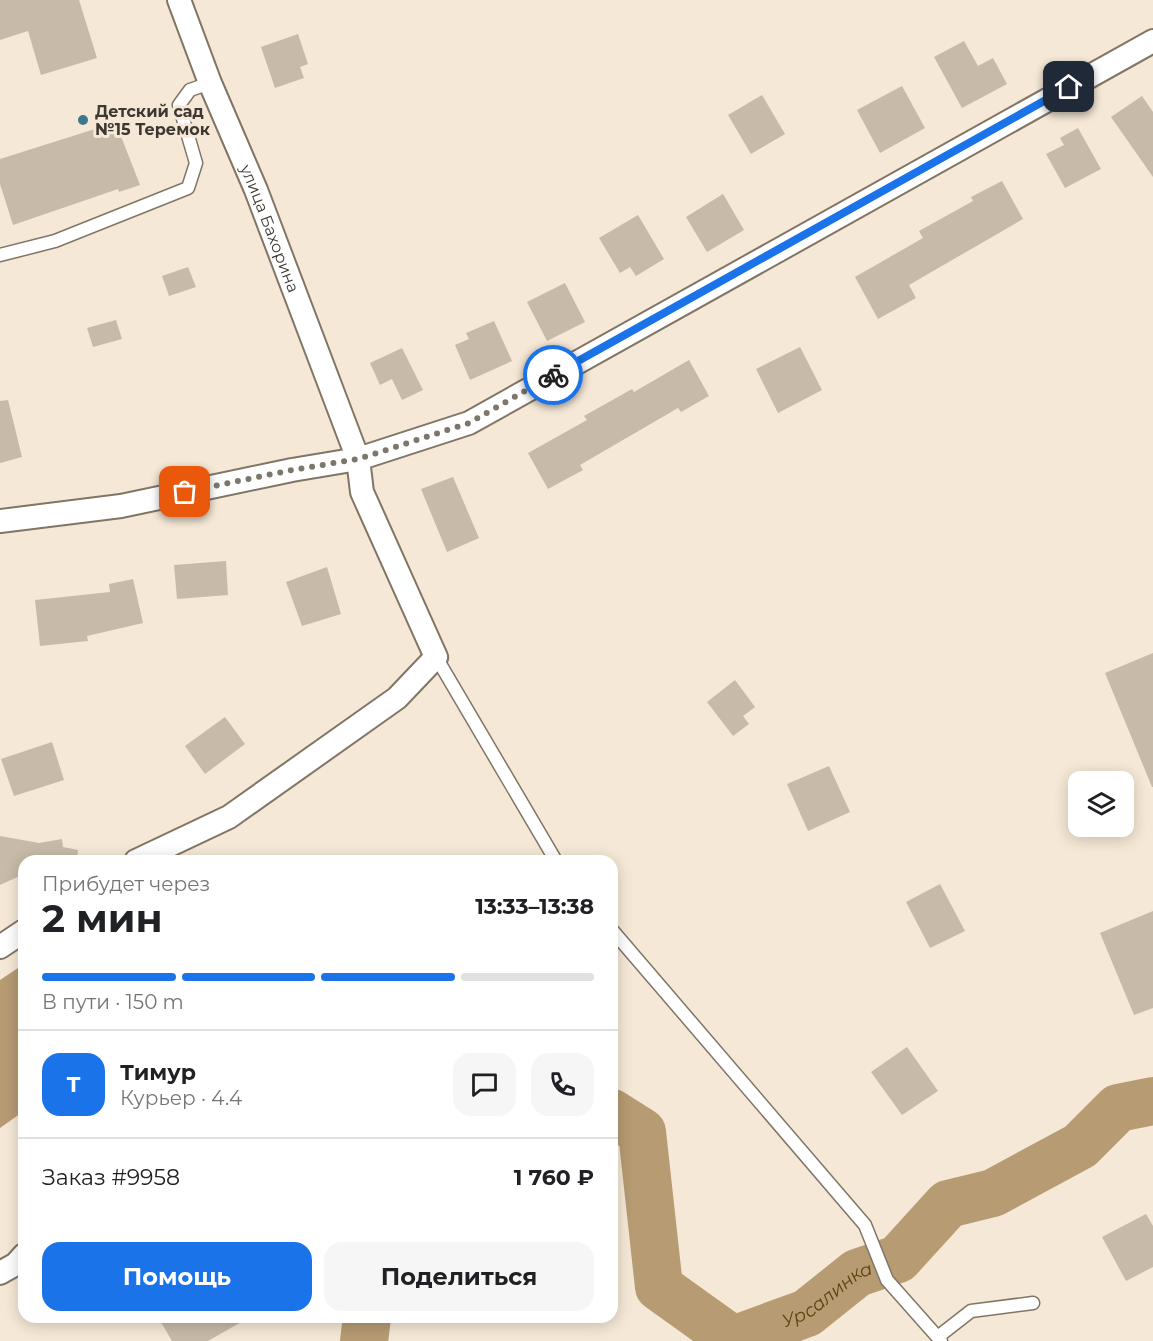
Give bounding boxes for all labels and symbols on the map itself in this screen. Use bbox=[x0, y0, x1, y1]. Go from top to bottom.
pin bbox=[1043, 61, 1094, 112]
place label: Детский сад №15 Теремок bbox=[95, 102, 211, 139]
marker: Детский сад №15 Теремок bbox=[76, 113, 90, 127]
street label: улица Бахорина bbox=[236, 161, 303, 295]
courier bbox=[523, 345, 583, 405]
pin bbox=[159, 466, 210, 517]
water label: Урсалинка bbox=[779, 1258, 875, 1332]

